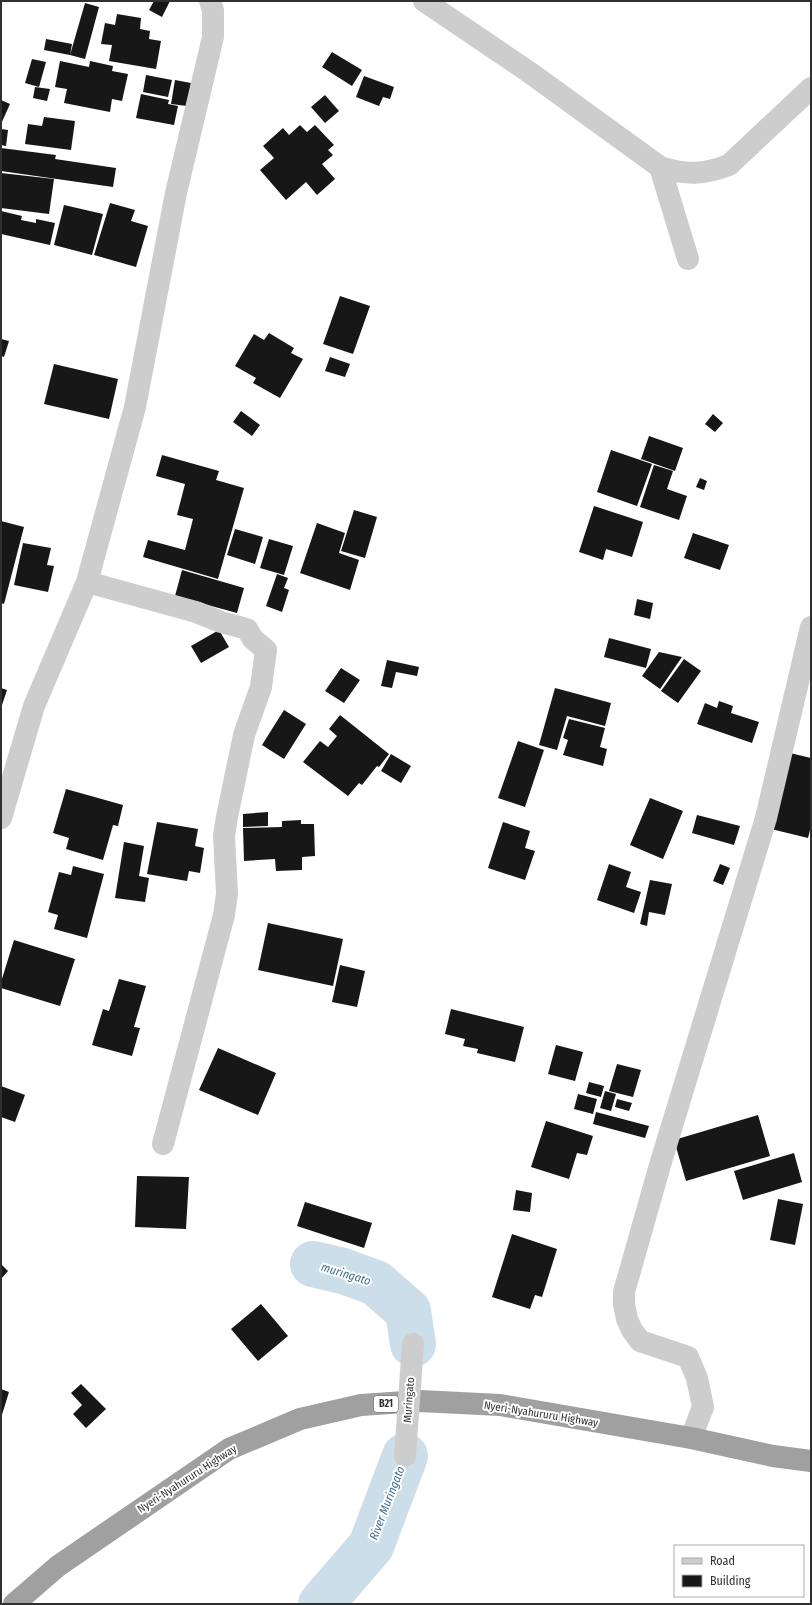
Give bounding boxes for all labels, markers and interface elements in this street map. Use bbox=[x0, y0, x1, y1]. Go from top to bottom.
water label: muringato bbox=[319, 1260, 373, 1288]
street label: Muringato bbox=[401, 1377, 417, 1423]
road number: B21 bbox=[374, 1396, 398, 1412]
street label: Nyeri-Nyahururu Highway bbox=[483, 1399, 599, 1429]
street label: Nyeri-Nyahururu Highway bbox=[135, 1442, 239, 1516]
water label: River Muringato bbox=[366, 1464, 408, 1542]
legend bbox=[674, 1545, 804, 1597]
text: Road bbox=[710, 1554, 735, 1568]
text: Building bbox=[710, 1574, 751, 1588]

